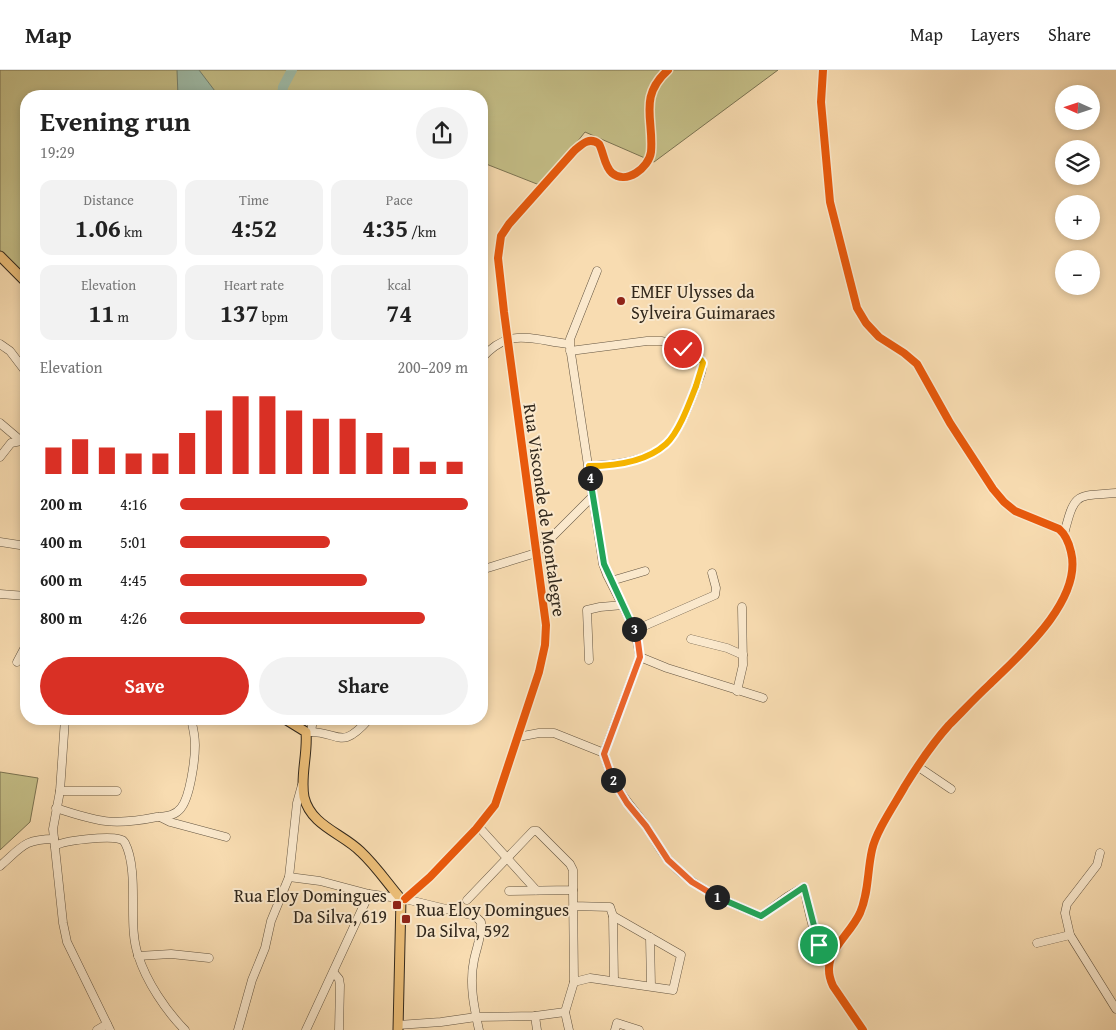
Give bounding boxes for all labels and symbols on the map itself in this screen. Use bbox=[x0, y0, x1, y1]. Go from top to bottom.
north arrow bbox=[1055, 85, 1100, 130]
place label: EMEF Ulysses da Sylveira Guimaraes bbox=[631, 278, 776, 326]
marker: EMEF Ulysses da Sylveira Guimaraes bbox=[615, 295, 627, 307]
pin bbox=[662, 328, 704, 370]
street label: Rua Visconde de Montalegre bbox=[517, 402, 573, 618]
pin: 4 bbox=[578, 466, 602, 490]
pin: 3 bbox=[622, 616, 646, 642]
pin: 2 bbox=[600, 768, 626, 792]
place label: Rua Eloy Domingues Da Silva, 619 bbox=[234, 882, 387, 930]
pin: 1 bbox=[704, 884, 730, 910]
place label: Rua Eloy Domingues Da Silva, 592 bbox=[416, 896, 569, 944]
marker: Rua Eloy Domingues Da Silva, 619 bbox=[391, 899, 403, 911]
marker: Rua Eloy Domingues Da Silva, 592 bbox=[400, 913, 412, 925]
pin bbox=[798, 924, 840, 966]

